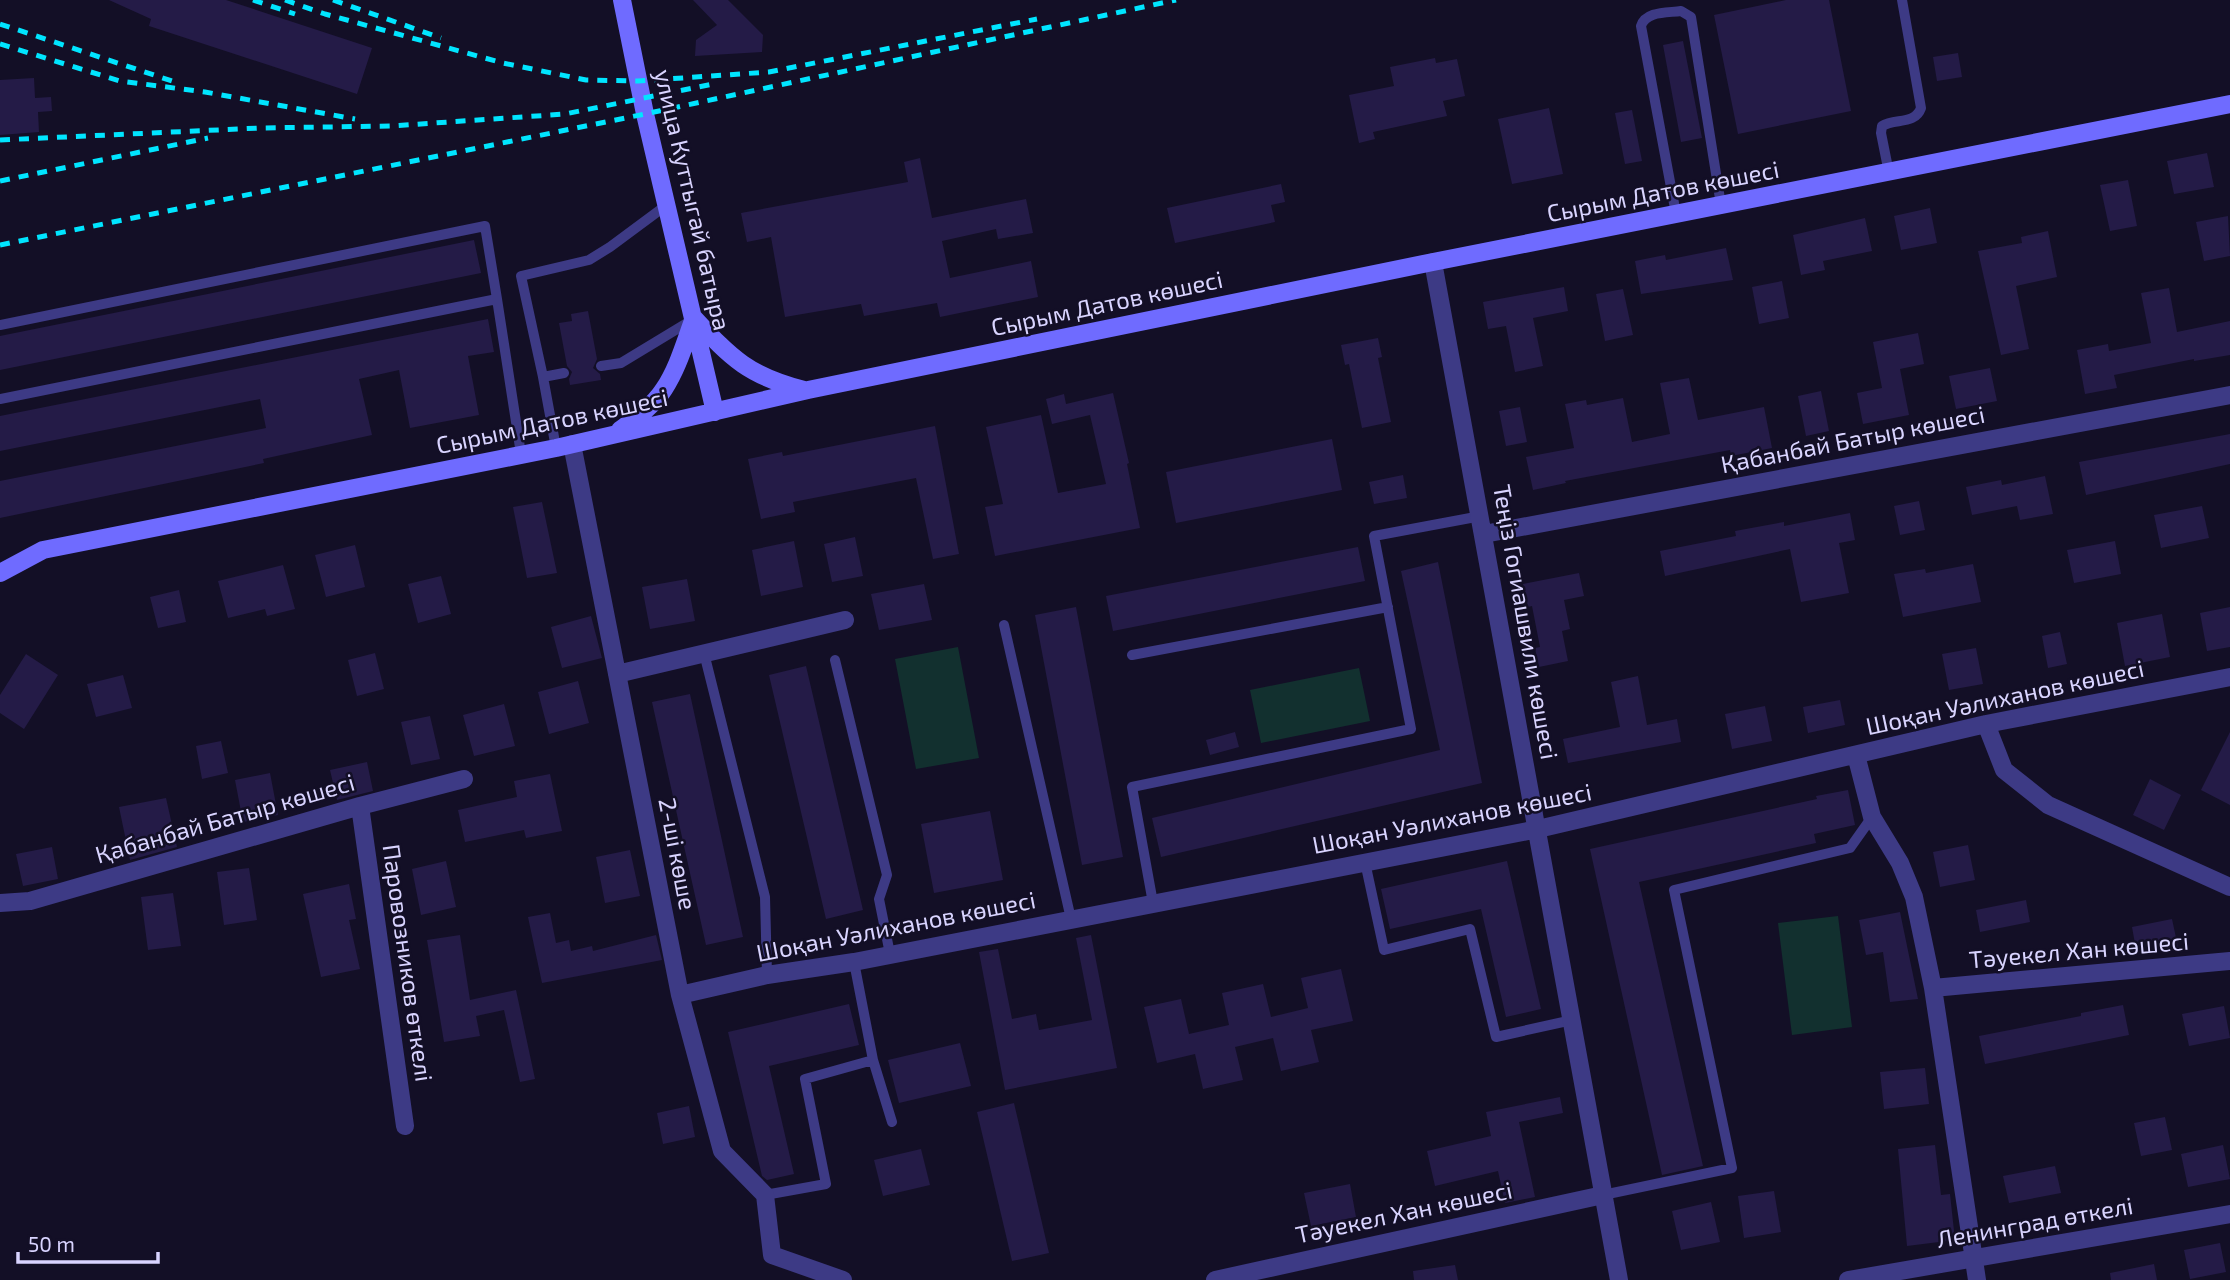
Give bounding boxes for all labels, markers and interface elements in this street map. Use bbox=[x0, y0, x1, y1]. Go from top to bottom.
street label: улица Куттыгай батыра bbox=[648, 66, 738, 333]
street label: Сырым Датов көшесі bbox=[1544, 154, 1781, 227]
street label: Сырым Датов көшесі bbox=[988, 264, 1225, 341]
street label: Сырым Датов көшесі bbox=[433, 382, 670, 459]
street label: Қабанбай Батыр көшесі bbox=[1718, 399, 1987, 478]
street label: Теңіз Гогиашвили көшесі bbox=[1488, 482, 1565, 761]
street label: Шоқан Уәлиханов көшесі bbox=[1863, 653, 2146, 740]
street label: Қабанбай Батыр көшесі bbox=[92, 767, 358, 868]
street label: Шоқан Уәлиханов көшесі bbox=[1310, 776, 1594, 859]
street label: 2-ші көше bbox=[653, 795, 704, 912]
street label: Паровозников өткелі bbox=[377, 842, 440, 1083]
street label: Шоқан Уәлиханов көшесі bbox=[754, 884, 1038, 967]
street label: Тәуекел Хан көшесі bbox=[1968, 925, 2190, 975]
street label: Тәуекел Хан көшесі bbox=[1293, 1174, 1515, 1250]
street label: Ленинград өткелі bbox=[1934, 1190, 2135, 1253]
scale bar bbox=[18, 1220, 158, 1264]
text: 50 m bbox=[28, 1231, 75, 1256]

